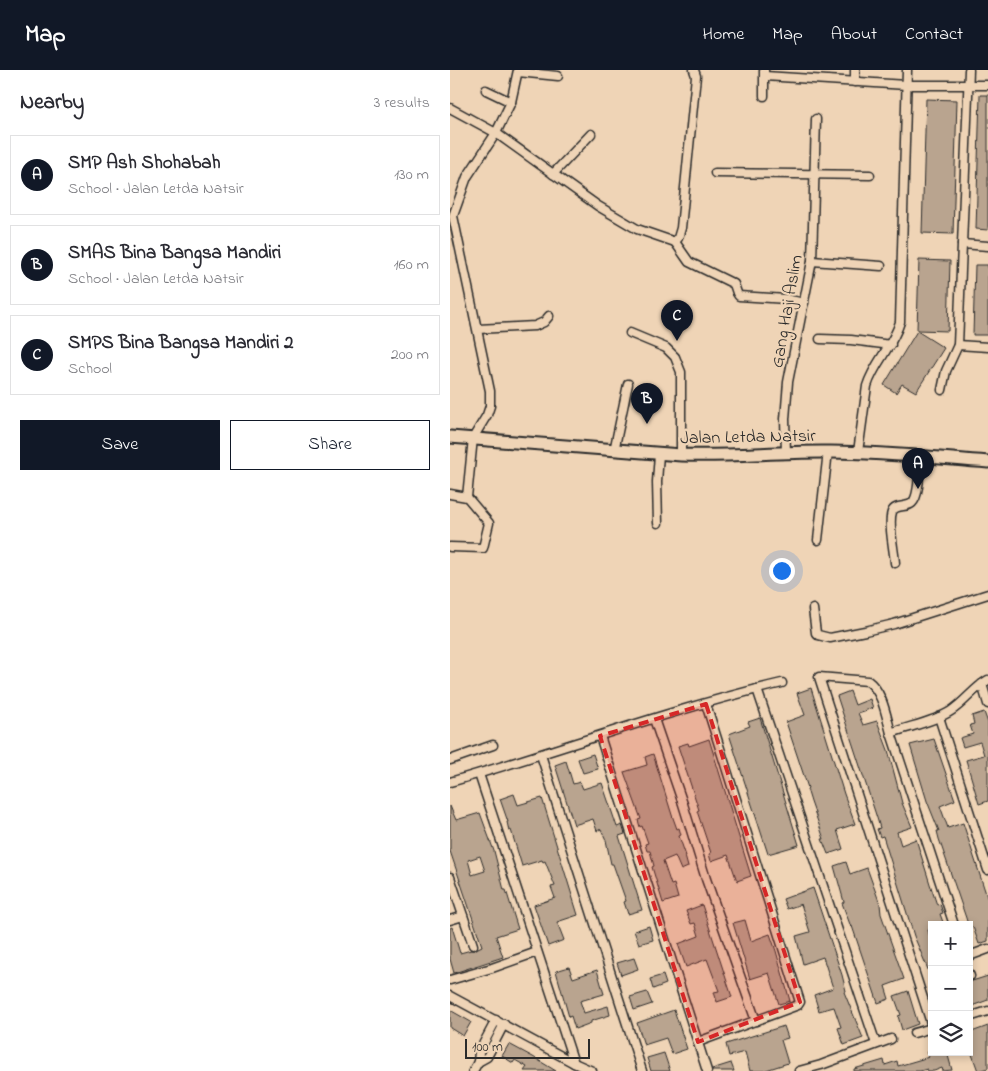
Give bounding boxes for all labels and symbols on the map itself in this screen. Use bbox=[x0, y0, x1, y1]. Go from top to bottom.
street label: Gang Haji Aslim bbox=[765, 253, 812, 370]
pin: C bbox=[661, 300, 693, 341]
pin: B bbox=[631, 383, 663, 424]
street label: Jalan Letda Natsir bbox=[680, 424, 816, 452]
pin: A bbox=[902, 448, 934, 489]
your location bbox=[769, 558, 795, 584]
scale bar bbox=[465, 1036, 590, 1059]

